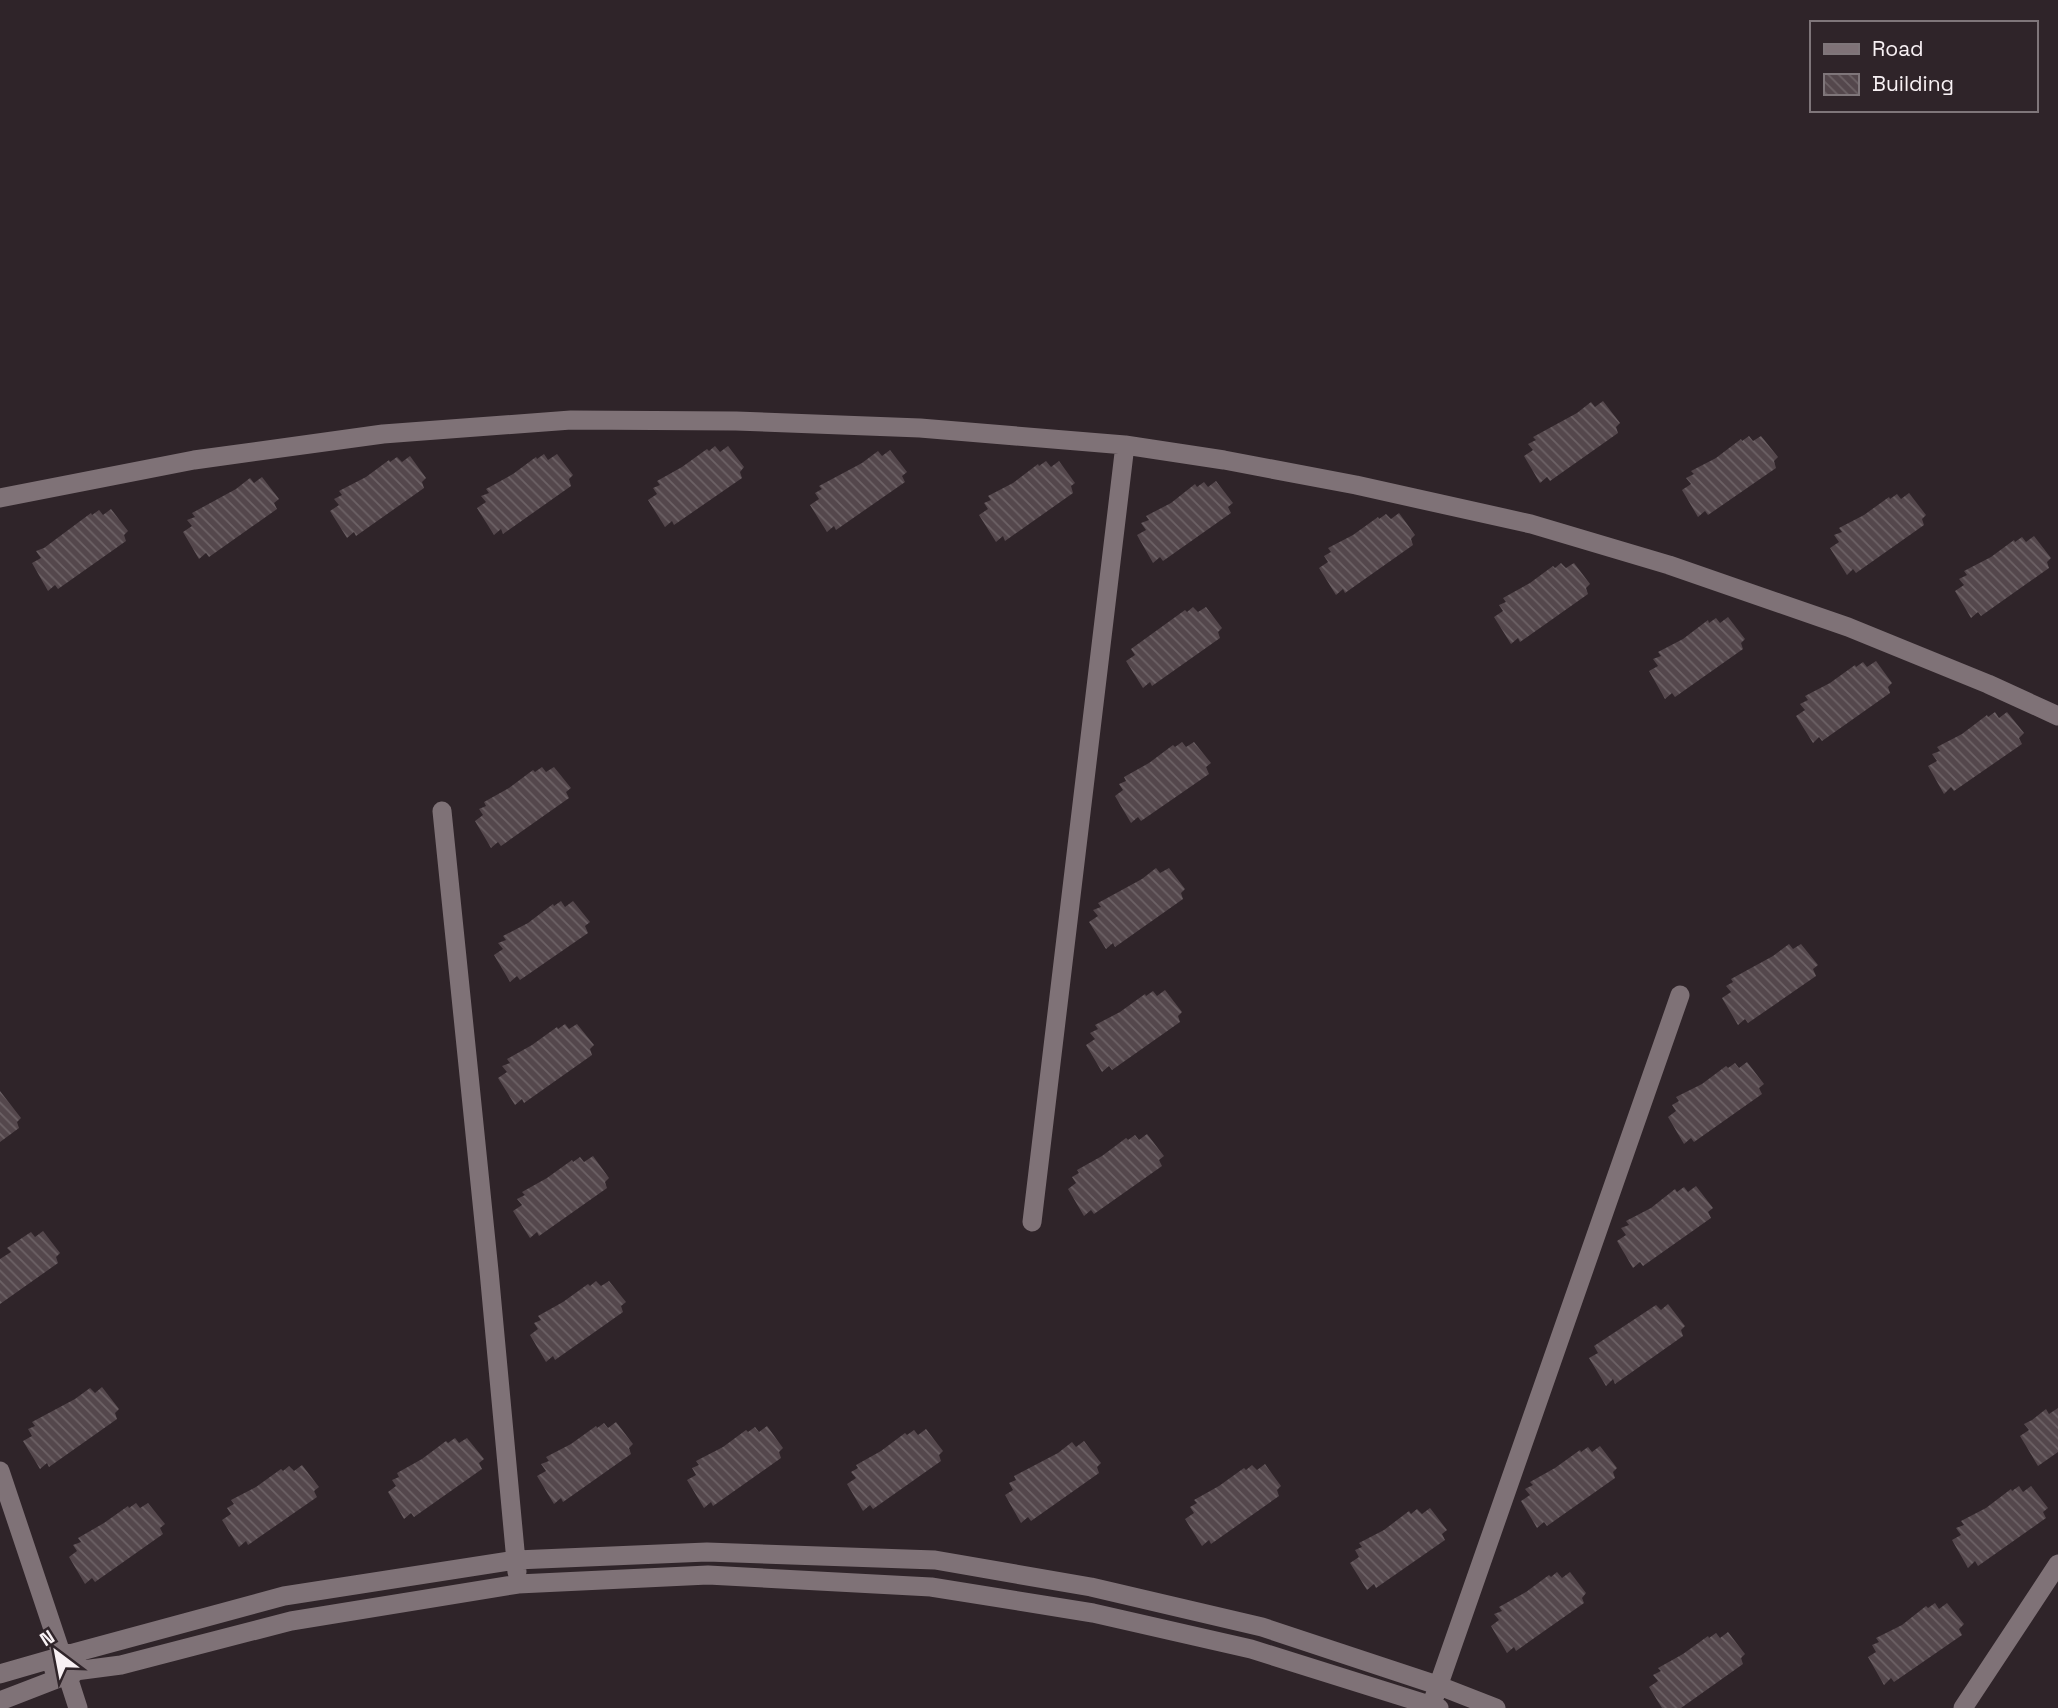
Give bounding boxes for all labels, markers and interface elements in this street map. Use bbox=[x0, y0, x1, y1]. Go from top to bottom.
legend bbox=[1810, 21, 2037, 112]
text: Road bbox=[1872, 35, 1924, 62]
text: Building bbox=[1872, 70, 1954, 97]
north arrow bbox=[21, 1617, 91, 1687]
text: N bbox=[35, 1624, 59, 1652]

